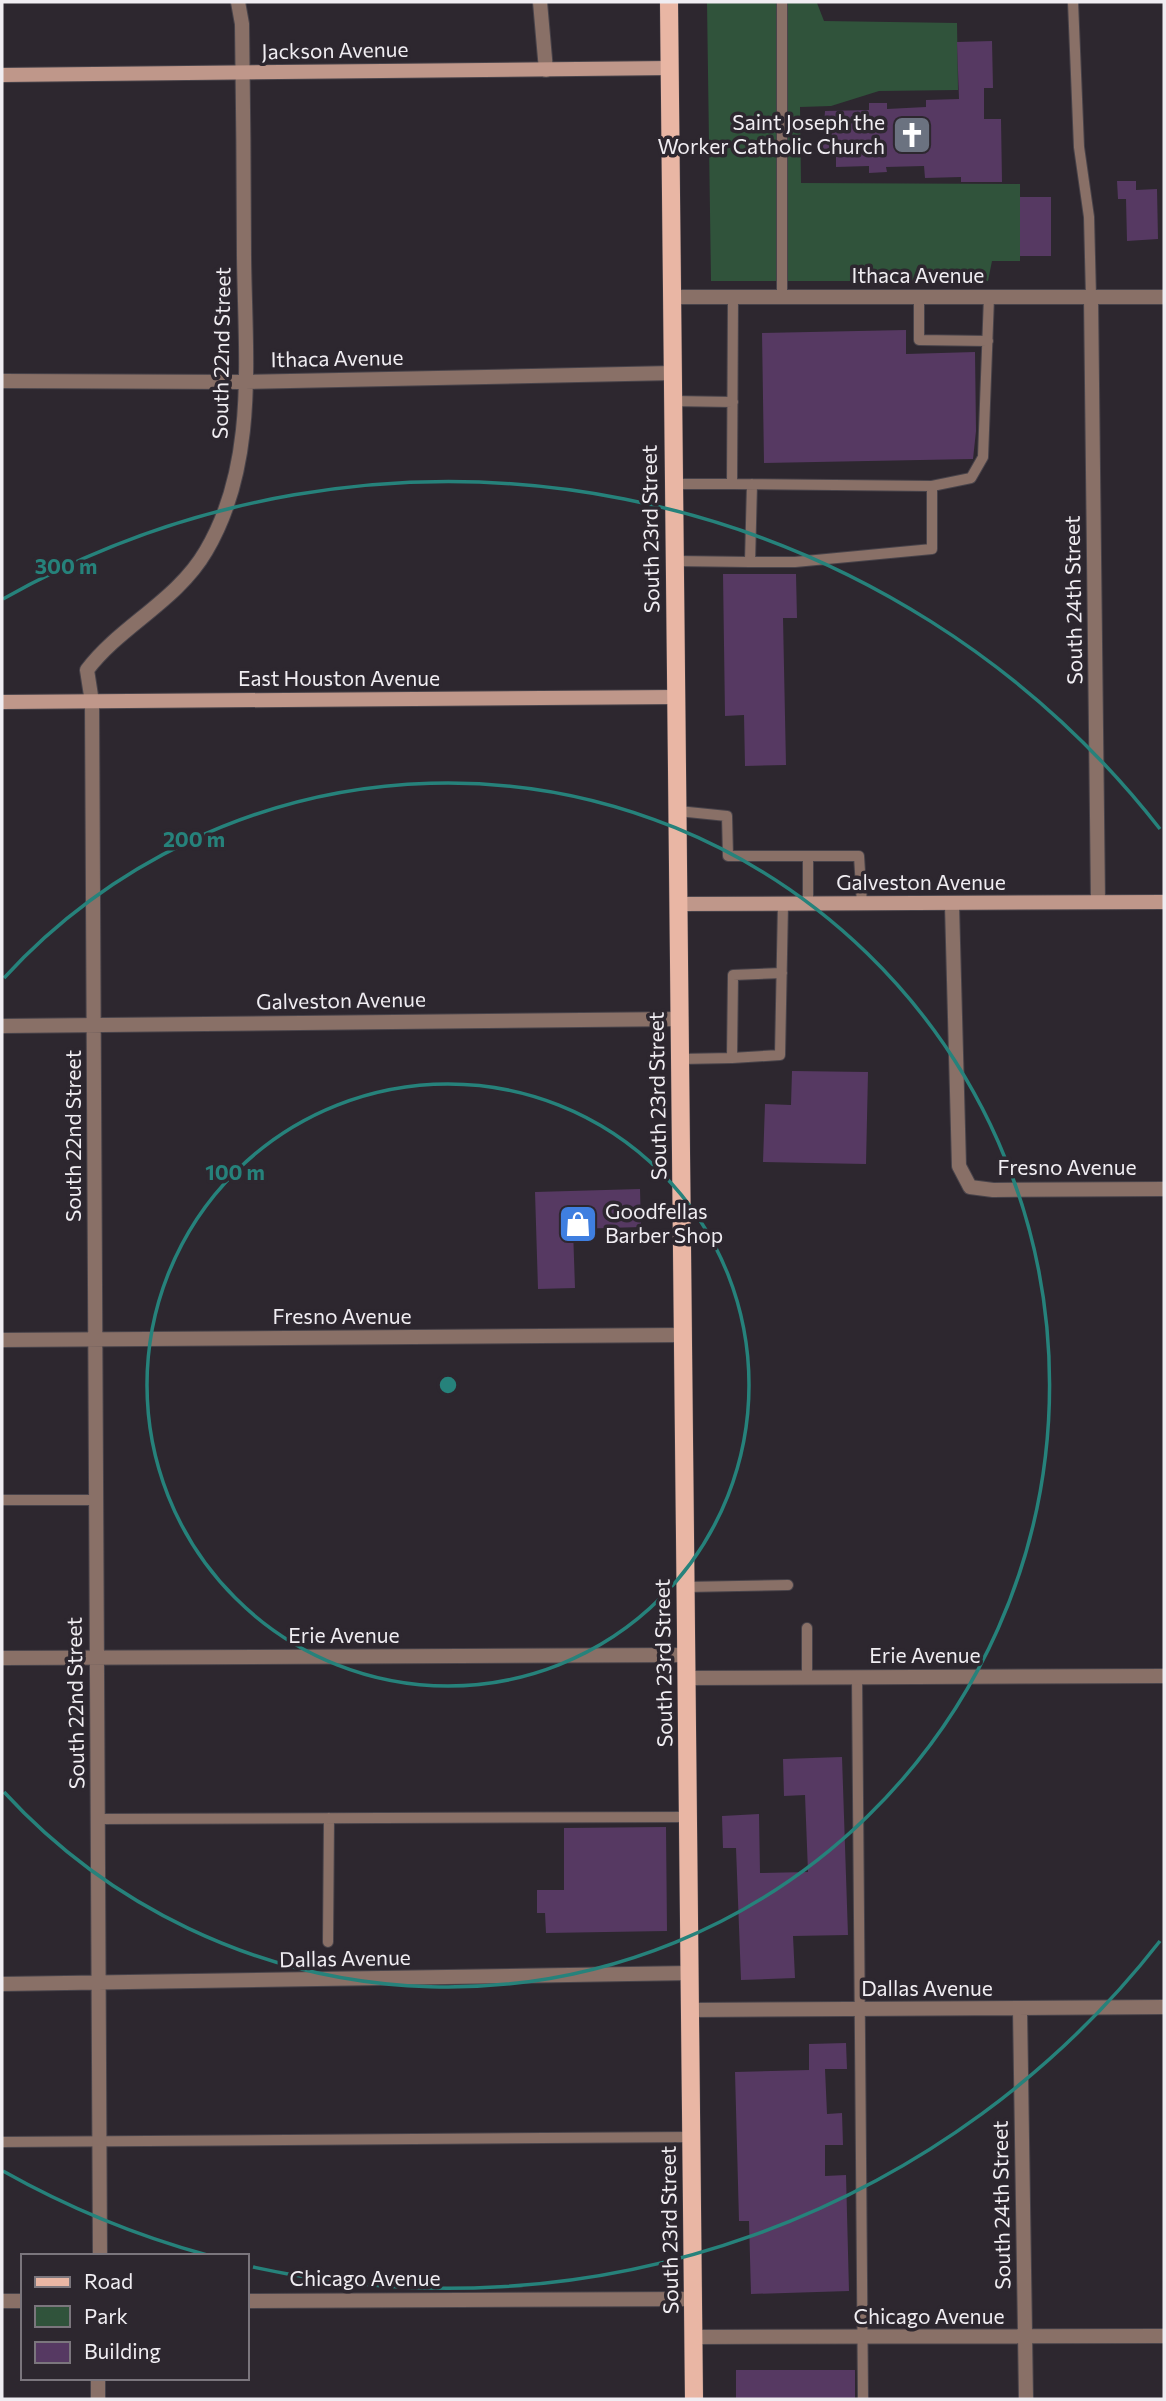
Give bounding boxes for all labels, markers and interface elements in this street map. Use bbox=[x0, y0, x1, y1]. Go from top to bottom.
street label: Jackson Avenue bbox=[261, 36, 409, 63]
place label: Saint Joseph the Worker Catholic Church bbox=[657, 109, 885, 158]
church icon: Saint Joseph the Worker Catholic Church bbox=[891, 114, 933, 156]
street label: Ithaca Avenue bbox=[852, 262, 984, 287]
street label: South 22nd Street bbox=[207, 267, 235, 439]
street label: Ithaca Avenue bbox=[270, 344, 404, 371]
street label: South 23rd Street bbox=[636, 445, 663, 613]
street label: South 24th Street bbox=[1059, 515, 1086, 685]
text: 300 m bbox=[35, 553, 97, 578]
street label: East Houston Avenue bbox=[238, 665, 440, 690]
text: 200 m bbox=[163, 826, 225, 851]
street label: Galveston Avenue bbox=[836, 869, 1006, 894]
street label: Galveston Avenue bbox=[256, 986, 426, 1013]
street label: South 23rd Street bbox=[643, 1012, 670, 1180]
street label: South 22nd Street bbox=[60, 1050, 85, 1222]
street label: Fresno Avenue bbox=[997, 1154, 1137, 1179]
text: 100 m bbox=[205, 1159, 265, 1184]
place label: Goodfellas Barber Shop bbox=[605, 1198, 723, 1247]
shop icon: Goodfellas Barber Shop bbox=[557, 1203, 599, 1245]
street label: Fresno Avenue bbox=[272, 1303, 412, 1328]
centre of rings bbox=[436, 1373, 460, 1397]
street label: South 23rd Street bbox=[649, 1579, 676, 1747]
street label: South 22nd Street bbox=[61, 1617, 89, 1789]
street label: Erie Avenue bbox=[288, 1622, 400, 1647]
street label: Erie Avenue bbox=[869, 1642, 981, 1667]
street label: Dallas Avenue bbox=[279, 1944, 411, 1971]
street label: Dallas Avenue bbox=[861, 1975, 993, 2000]
street label: South 24th Street bbox=[987, 2120, 1014, 2290]
street label: South 23rd Street bbox=[655, 2146, 682, 2314]
legend bbox=[21, 2254, 248, 2380]
street label: Chicago Avenue bbox=[290, 2265, 440, 2290]
text: Road bbox=[84, 2268, 133, 2293]
text: Park bbox=[84, 2303, 128, 2328]
street label: Chicago Avenue bbox=[854, 2303, 1004, 2328]
text: Building bbox=[84, 2338, 161, 2363]

